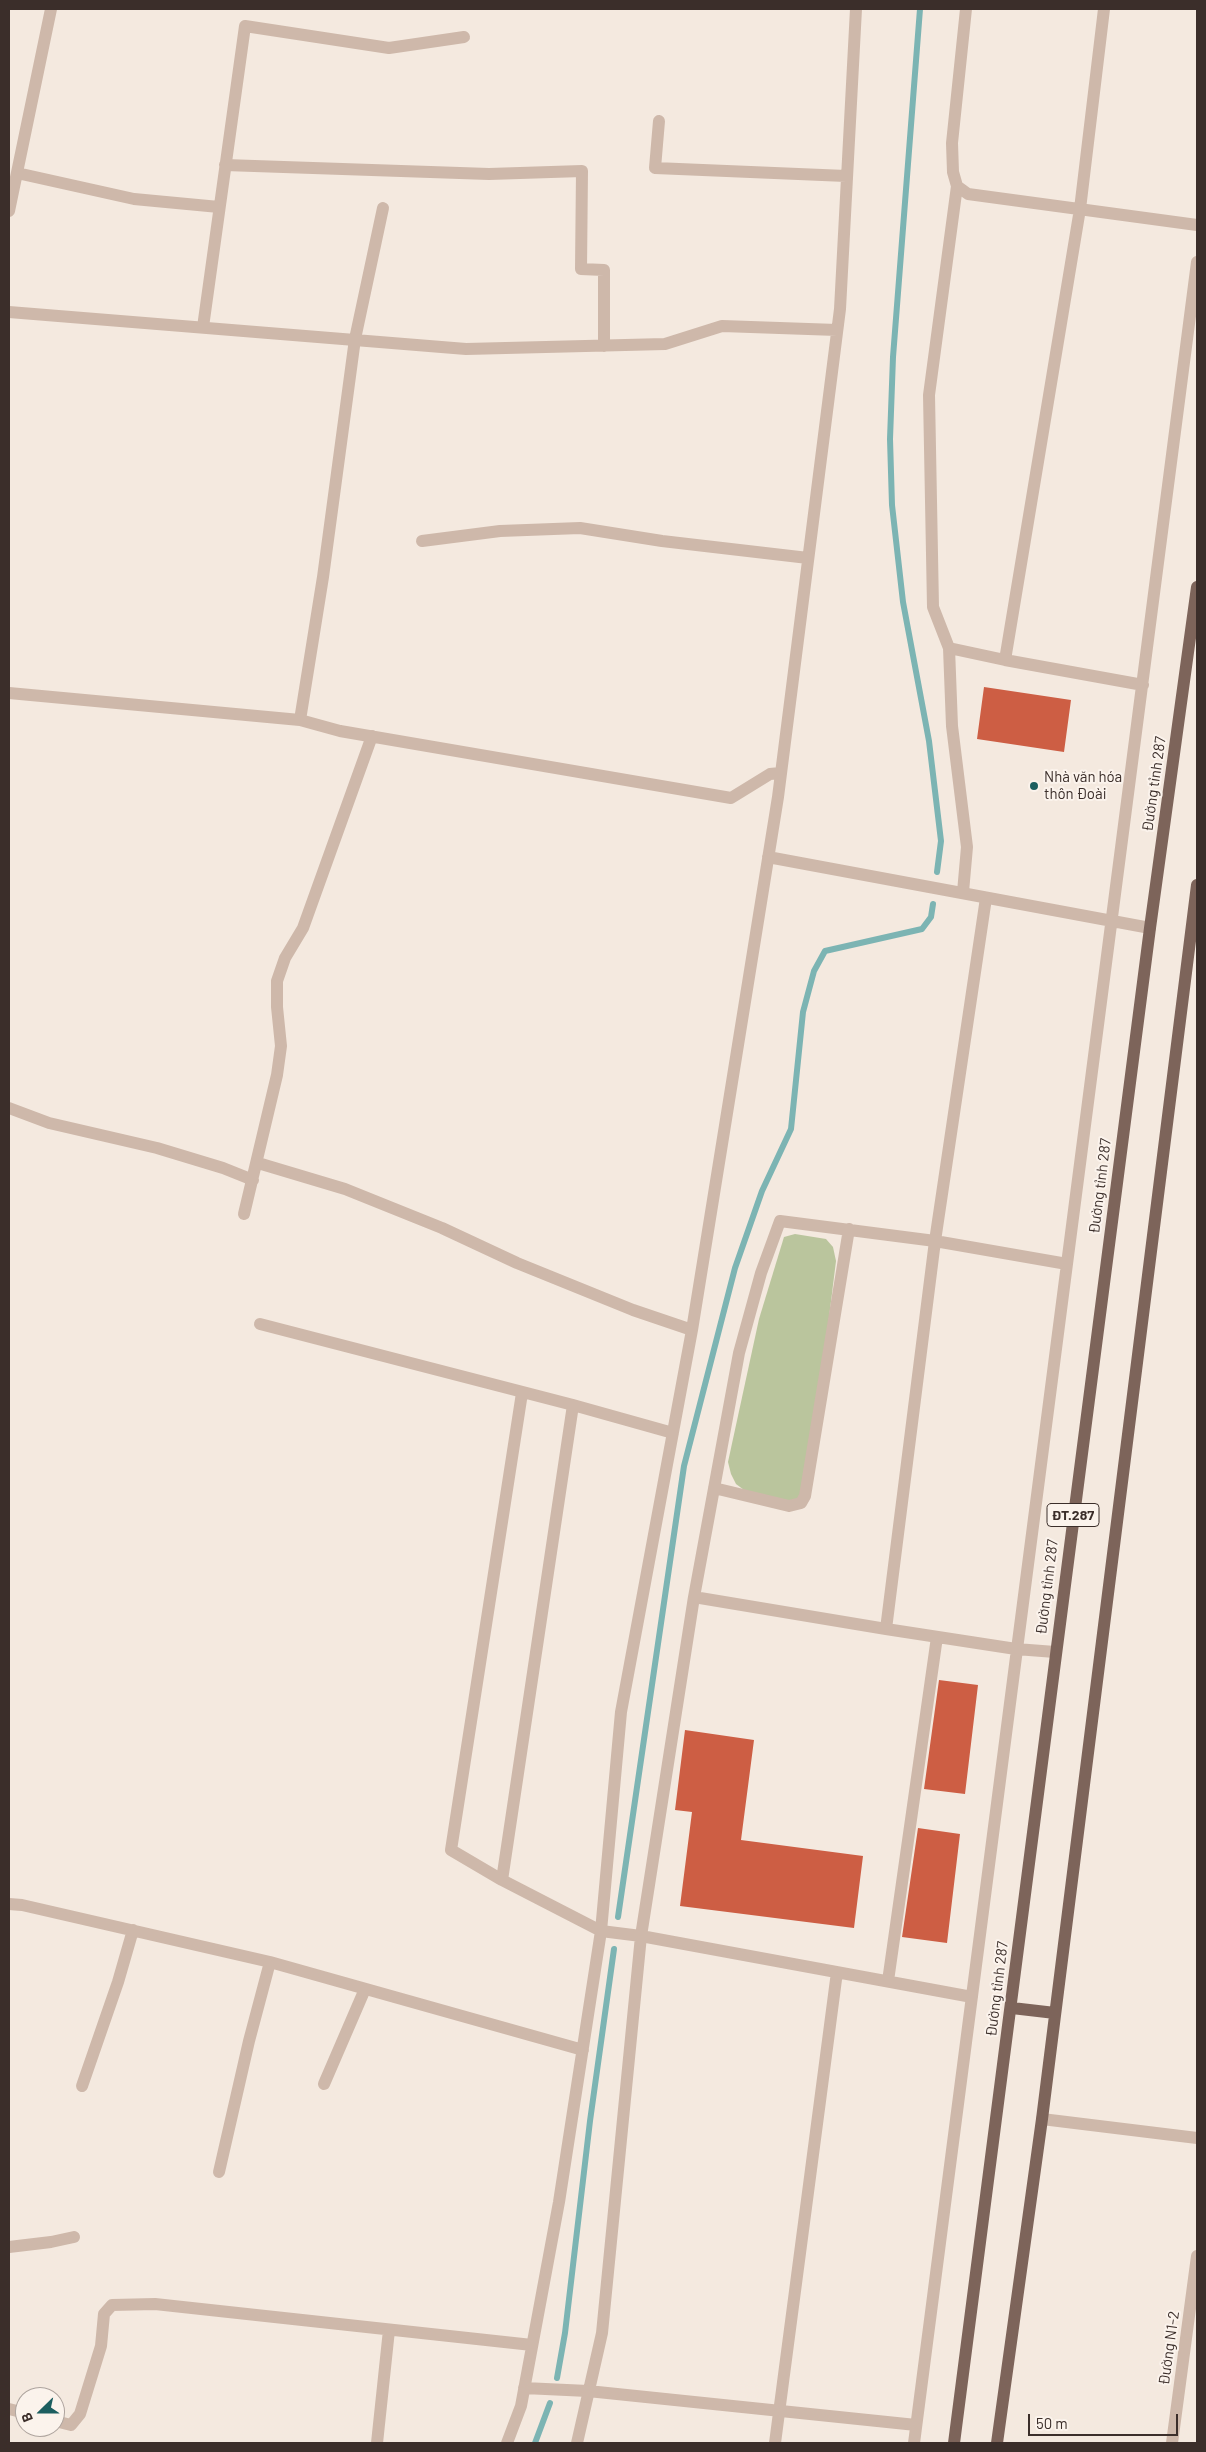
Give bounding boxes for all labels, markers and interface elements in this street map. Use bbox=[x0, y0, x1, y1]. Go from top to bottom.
street label: Đường tỉnh 287 bbox=[1138, 735, 1170, 833]
place label: Nhà văn hóa thôn Đoài bbox=[1044, 768, 1122, 803]
marker: Nhà văn hóa thôn Đoài bbox=[1028, 780, 1040, 792]
street label: Đường tỉnh 287 bbox=[1085, 1137, 1115, 1235]
road number: ĐT.287 bbox=[1047, 1504, 1099, 1526]
street label: Đường tỉnh 287 bbox=[1032, 1538, 1062, 1636]
street label: Đường tỉnh 287 bbox=[982, 1940, 1012, 2038]
street label: Đường N1-2 bbox=[1155, 2310, 1183, 2386]
north arrow bbox=[15, 2387, 65, 2437]
scale bar bbox=[1031, 2404, 1181, 2436]
text: B bbox=[17, 2410, 36, 2425]
text: 50 m bbox=[1036, 2414, 1068, 2432]

